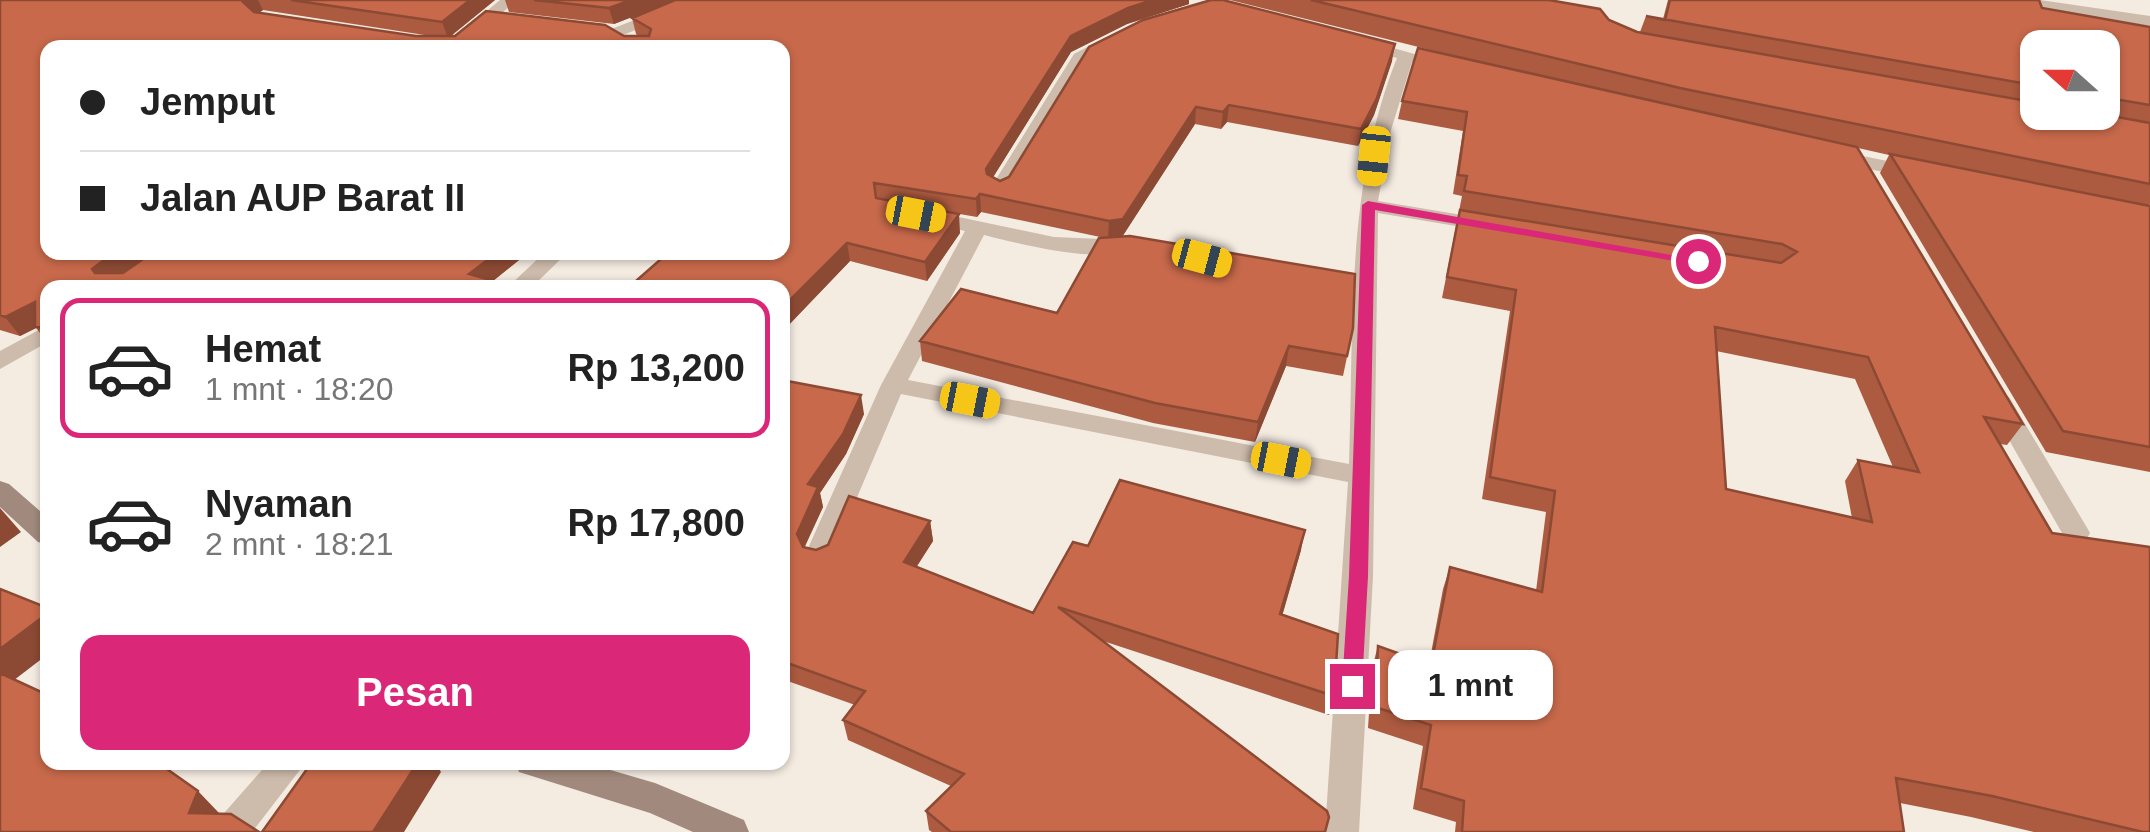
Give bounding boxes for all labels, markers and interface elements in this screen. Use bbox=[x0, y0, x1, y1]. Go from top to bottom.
north arrow bbox=[2020, 30, 2120, 130]
map controls bbox=[2020, 30, 2120, 130]
text: Jemput bbox=[140, 81, 275, 123]
car bbox=[1356, 125, 1392, 187]
text: Jalan AUP Barat II bbox=[140, 177, 465, 219]
car bbox=[884, 194, 948, 234]
car bbox=[1169, 236, 1235, 280]
route start bbox=[1676, 239, 1721, 284]
icon: car bbox=[85, 323, 175, 413]
text: Hemat bbox=[205, 328, 321, 370]
text: Rp 13,200 bbox=[568, 347, 745, 389]
text: 1 mnt · 18:20 bbox=[205, 371, 394, 407]
car bbox=[938, 380, 1002, 420]
car bbox=[1249, 440, 1313, 480]
icon: car bbox=[85, 478, 175, 568]
text: Nyaman bbox=[205, 483, 353, 525]
text: Rp 17,800 bbox=[568, 502, 745, 544]
text: 2 mnt · 18:21 bbox=[205, 526, 394, 562]
button: Pesan bbox=[80, 635, 750, 750]
callout: 1 mnt bbox=[1387, 651, 1552, 721]
route end bbox=[1330, 664, 1375, 709]
text: 1 mnt bbox=[1428, 667, 1513, 703]

